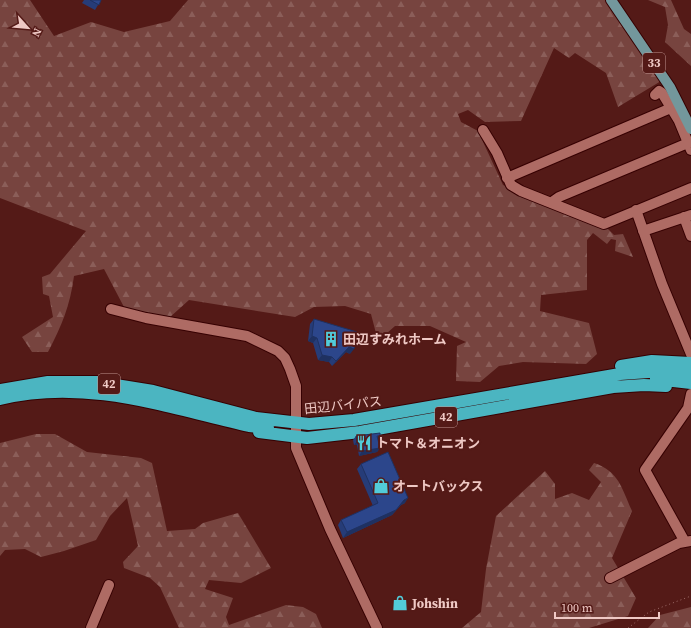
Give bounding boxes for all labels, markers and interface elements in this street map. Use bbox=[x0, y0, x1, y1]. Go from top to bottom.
north arrow bbox=[8, 8, 48, 48]
text: N bbox=[28, 25, 45, 39]
road number: 33 bbox=[643, 53, 665, 73]
building icon: 田辺すみれホーム bbox=[322, 330, 340, 348]
place label: 田辺すみれホーム bbox=[343, 331, 447, 348]
road number: 42 bbox=[98, 374, 120, 394]
street label: 田辺バイパス bbox=[303, 392, 383, 418]
road number: 42 bbox=[435, 407, 457, 427]
restaurant icon: トマト＆オニオン bbox=[355, 434, 373, 452]
place label: トマト＆オニオン bbox=[376, 435, 480, 452]
shop icon: オートバックス bbox=[372, 477, 390, 495]
place label: オートバックス bbox=[393, 478, 484, 495]
shop icon: Johshin bbox=[391, 594, 409, 612]
scale bar bbox=[555, 594, 659, 620]
place label: Johshin bbox=[411, 595, 458, 612]
text: 100 m bbox=[561, 600, 593, 616]

